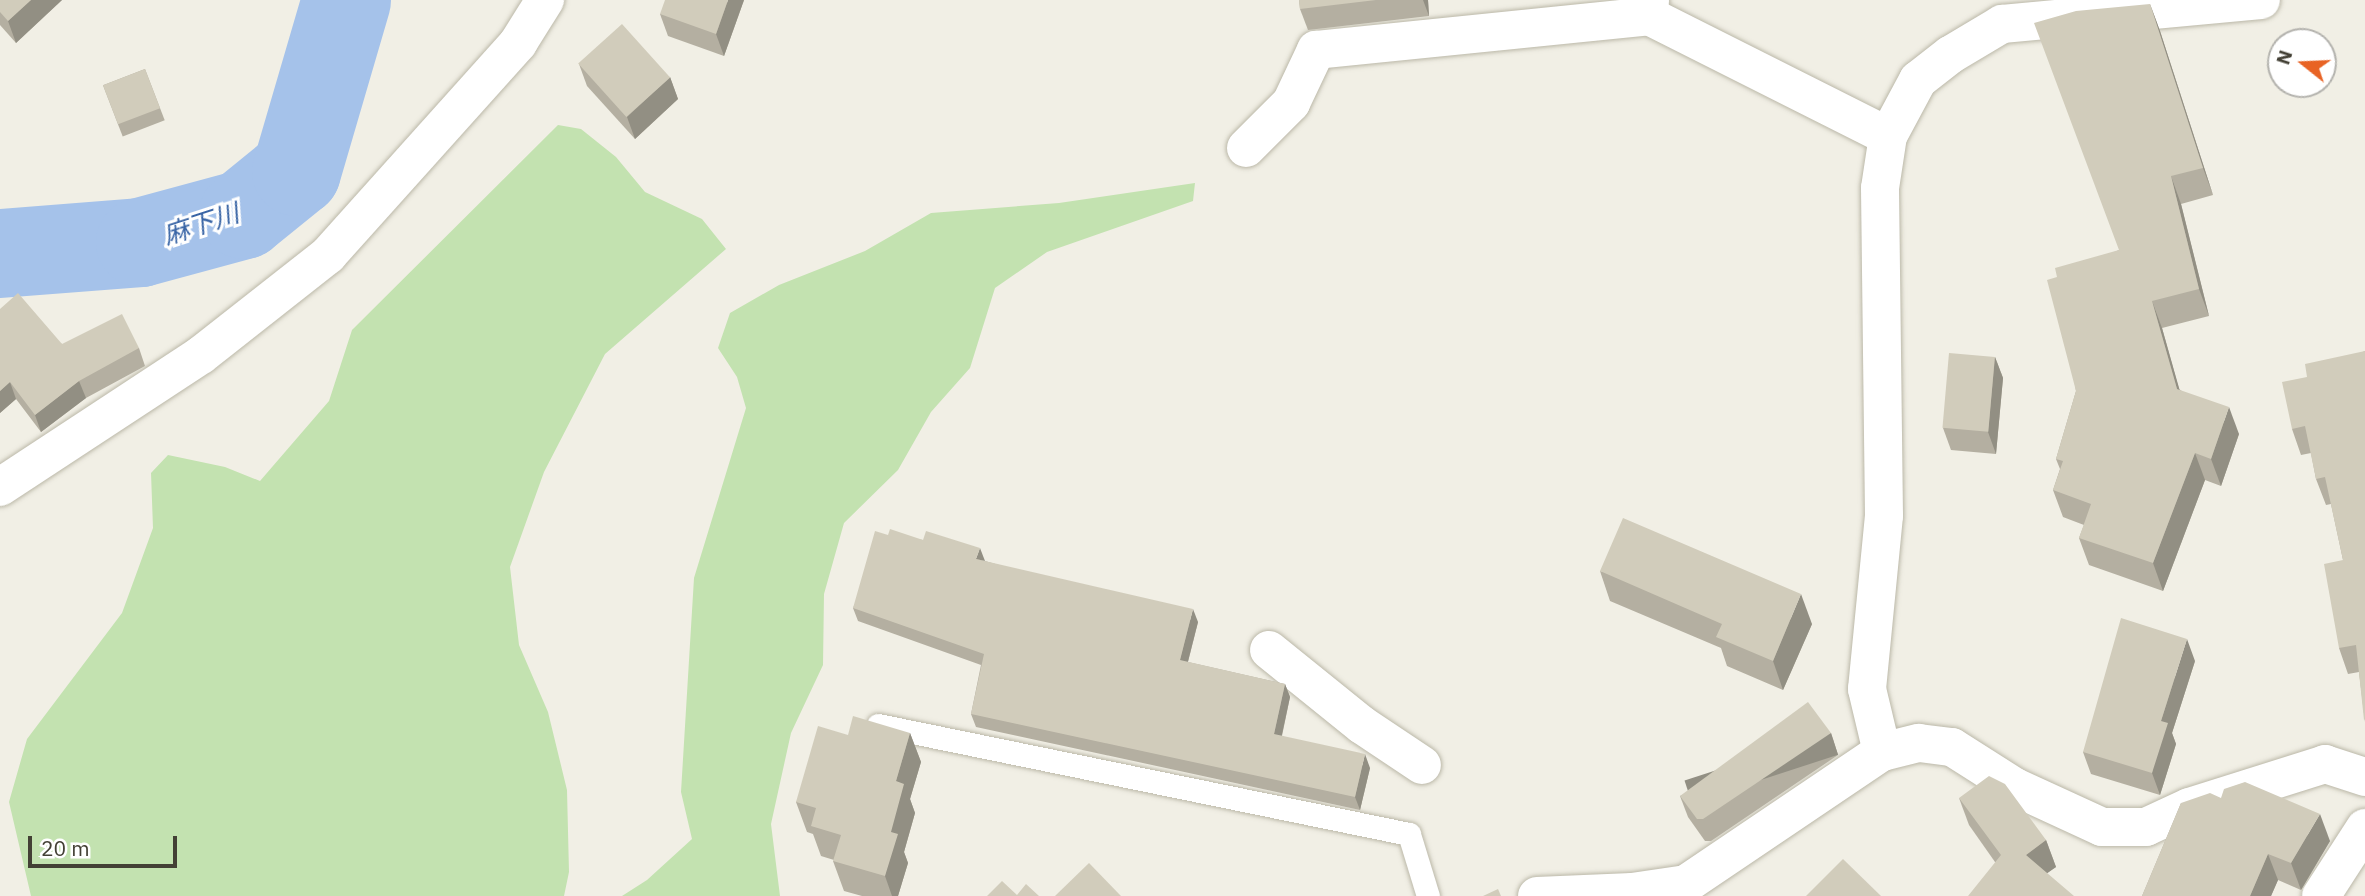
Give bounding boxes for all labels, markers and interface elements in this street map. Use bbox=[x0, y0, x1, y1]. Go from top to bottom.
north arrow bbox=[2267, 28, 2337, 98]
text: N bbox=[2270, 47, 2297, 67]
water label: 麻下川 bbox=[159, 197, 243, 251]
scale bar bbox=[32, 822, 180, 866]
text: 20 m bbox=[41, 834, 90, 862]

